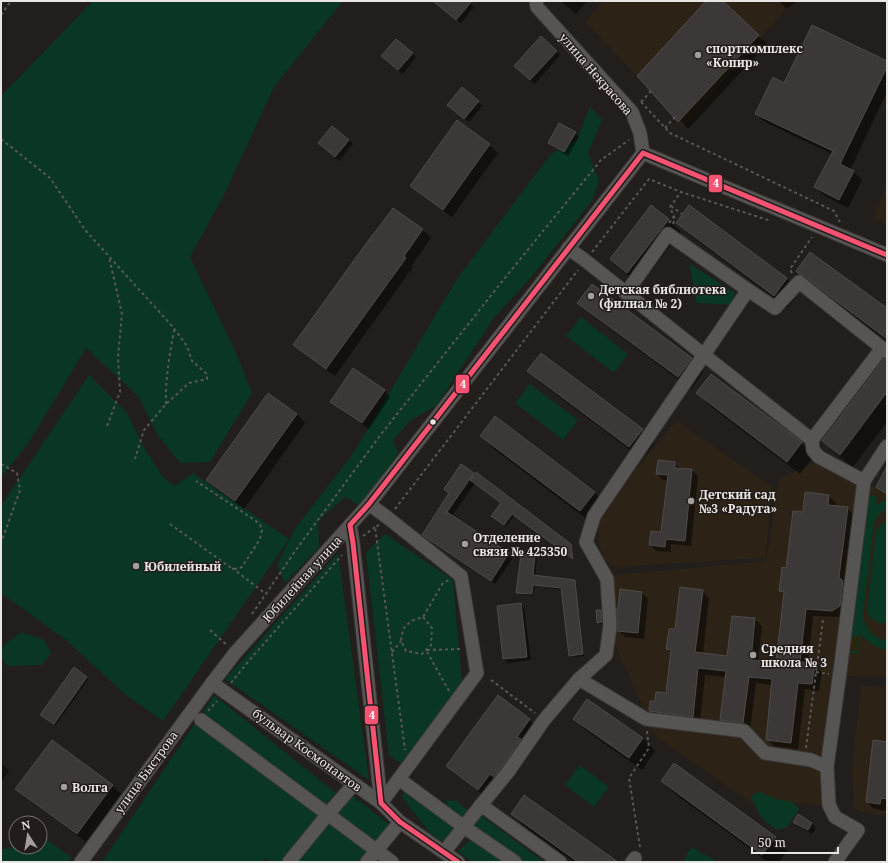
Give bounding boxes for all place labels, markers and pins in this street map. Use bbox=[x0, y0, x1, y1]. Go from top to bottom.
place label: спорткомплекс «Копир» bbox=[706, 40, 803, 71]
marker: спорткомплекс «Копир» bbox=[693, 50, 703, 60]
place label: Детская библиотека (филиал № 2) bbox=[599, 281, 726, 312]
marker: Детская библиотека (филиал № 2) bbox=[586, 291, 596, 301]
unlabelled marker bbox=[428, 417, 438, 427]
place label: Детский сад №3 «Радуга» bbox=[699, 486, 777, 517]
marker: Детский сад №3 «Радуга» bbox=[686, 496, 696, 506]
place label: Отделение связи № 425350 bbox=[473, 529, 568, 560]
marker: Отделение связи № 425350 bbox=[460, 539, 470, 549]
place label: Юбилейный bbox=[144, 558, 222, 575]
marker: Юбилейный bbox=[131, 561, 141, 571]
place label: Средняя школа № 3 bbox=[761, 640, 827, 671]
marker: Средняя школа № 3 bbox=[748, 650, 758, 660]
place label: Волга bbox=[72, 779, 108, 796]
marker: Волга bbox=[59, 782, 69, 792]

